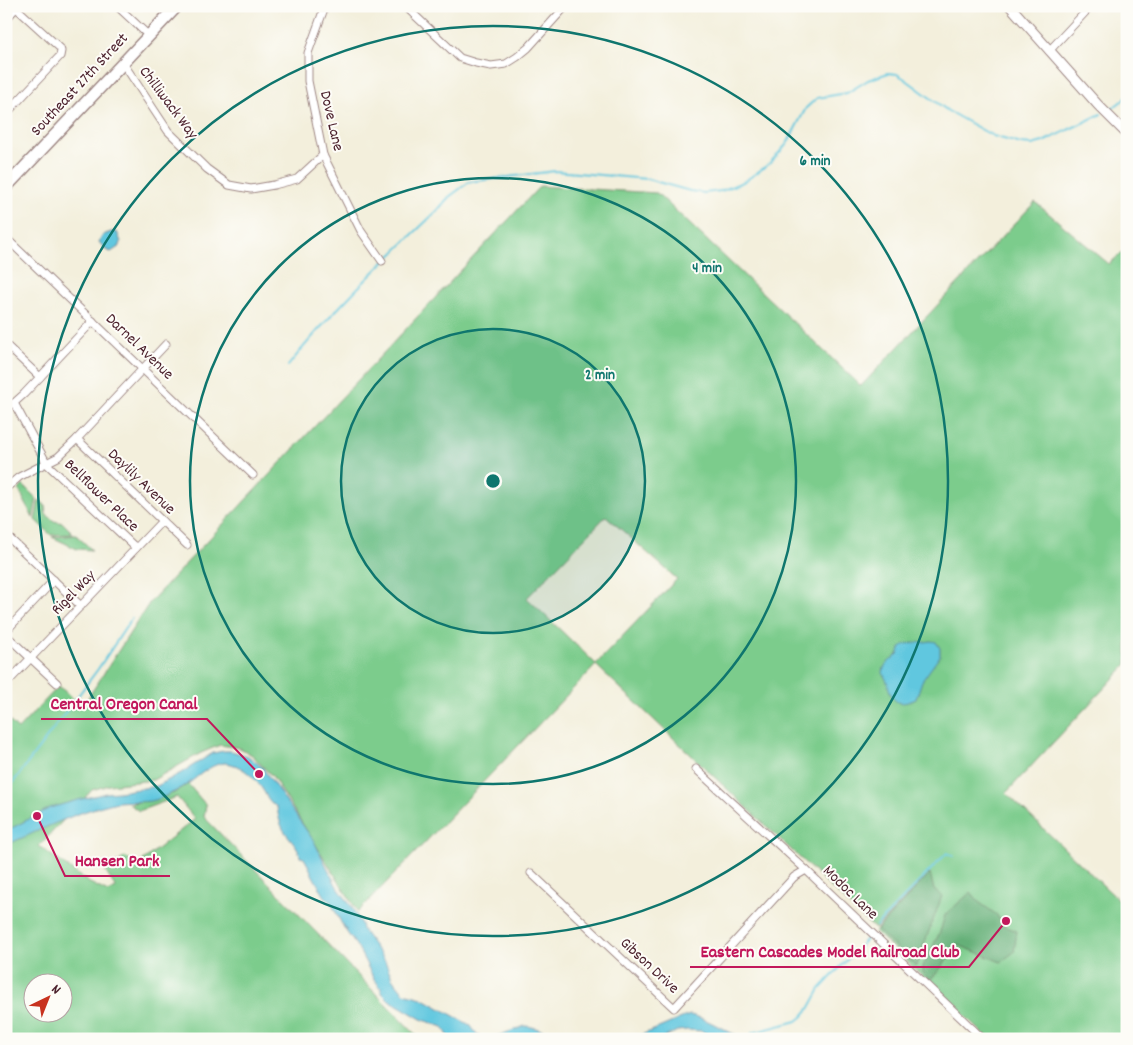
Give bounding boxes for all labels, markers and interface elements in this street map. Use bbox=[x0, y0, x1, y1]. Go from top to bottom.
street label: Southeast 27th Street bbox=[26, 28, 134, 142]
street label: Chilliwack Way bbox=[133, 62, 203, 145]
street label: Dove Lane bbox=[313, 89, 349, 153]
text: 6 min bbox=[800, 151, 830, 173]
text: 4 min bbox=[692, 258, 722, 280]
street label: Darnel Avenue bbox=[100, 308, 178, 386]
text: 2 min bbox=[585, 365, 615, 387]
street label: Daylily Avenue bbox=[102, 444, 180, 520]
street label: Bellflower Place bbox=[58, 454, 144, 538]
centre of rings bbox=[484, 472, 502, 490]
street label: Rigel Way bbox=[46, 565, 102, 621]
callout: Central Oregon Canal bbox=[41, 686, 207, 719]
text: Central Oregon Canal bbox=[51, 693, 198, 718]
callout: Hansen Park bbox=[65, 843, 170, 876]
text: Hansen Park bbox=[75, 850, 160, 875]
street label: Modoc Lane bbox=[817, 861, 883, 925]
street label: Gibson Drive bbox=[614, 932, 684, 1000]
callout: Eastern Cascades Model Railroad Club bbox=[690, 934, 969, 967]
text: Eastern Cascades Model Railroad Club bbox=[700, 941, 960, 966]
north arrow bbox=[22, 972, 72, 1022]
text: N bbox=[46, 980, 65, 1000]

